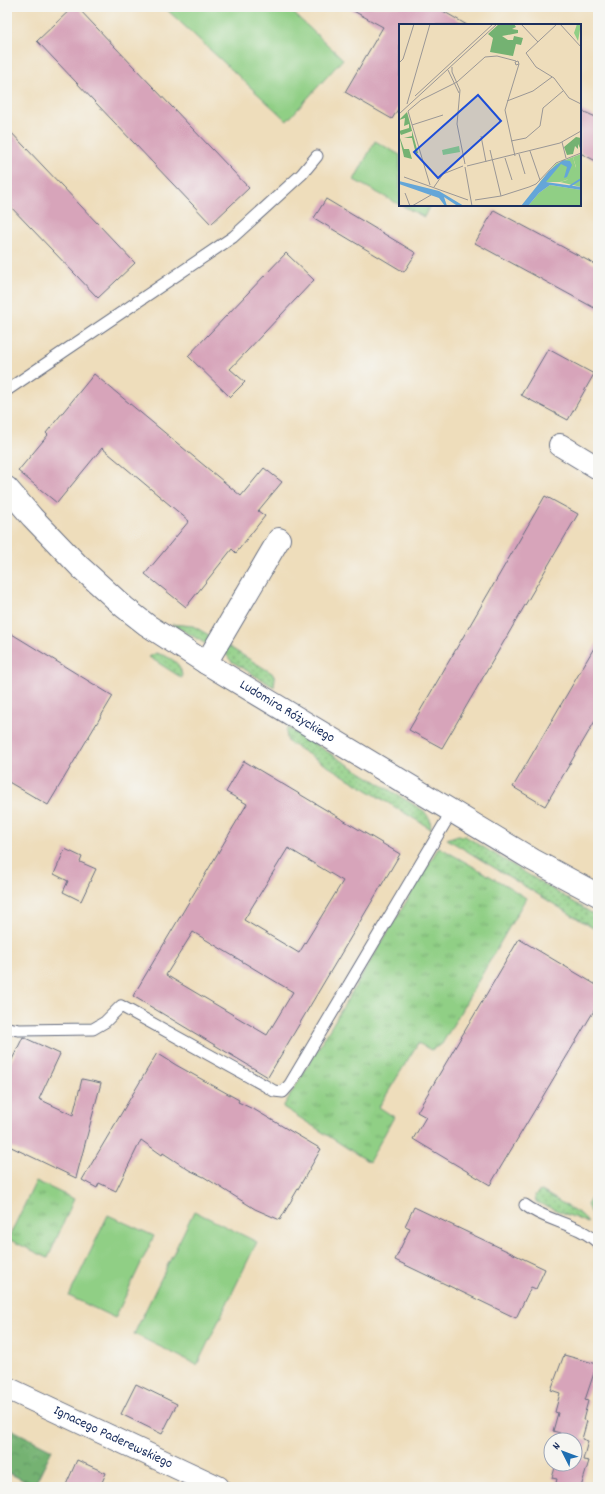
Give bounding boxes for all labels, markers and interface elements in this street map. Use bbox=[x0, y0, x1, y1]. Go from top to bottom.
inset map bbox=[399, 24, 581, 206]
street label: Ludomira Różyckiego bbox=[235, 675, 339, 748]
street label: Ignacego Paderewskiego bbox=[50, 1401, 176, 1474]
north arrow bbox=[543, 1432, 583, 1472]
text: N bbox=[549, 1439, 565, 1454]

